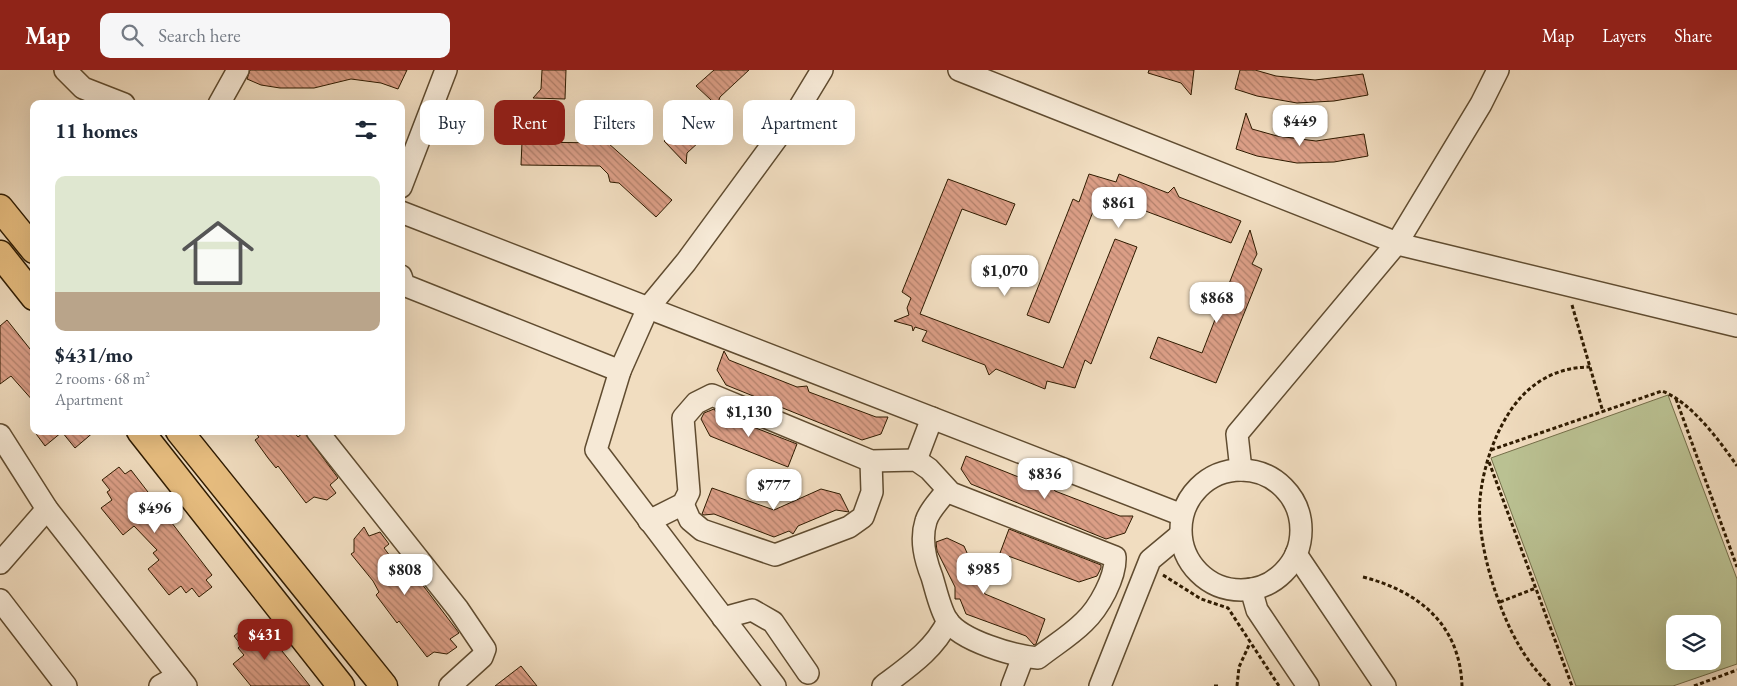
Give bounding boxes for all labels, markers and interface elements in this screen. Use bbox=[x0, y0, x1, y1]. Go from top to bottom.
search box bbox=[100, 13, 450, 58]
text: Map bbox=[25, 20, 70, 51]
icon: search bbox=[118, 21, 146, 49]
text: Search here bbox=[158, 23, 241, 48]
text: Map bbox=[1542, 24, 1574, 47]
text: Layers bbox=[1602, 24, 1646, 47]
text: Share bbox=[1674, 24, 1712, 47]
chip: Buy bbox=[420, 100, 484, 145]
chip: Rent bbox=[494, 100, 565, 145]
chip: Filters bbox=[575, 100, 653, 145]
chip: New bbox=[663, 100, 733, 145]
chip: Apartment bbox=[743, 100, 855, 145]
pin: $449 bbox=[1270, 104, 1330, 147]
text: $449 bbox=[1284, 110, 1316, 131]
icon: filters bbox=[352, 116, 380, 144]
text: 11 homes bbox=[55, 117, 138, 144]
pin: $861 bbox=[1089, 186, 1149, 229]
text: $861 bbox=[1103, 192, 1135, 213]
icon: home bbox=[173, 208, 263, 298]
pin: $1,070 bbox=[964, 254, 1046, 297]
text: $1,070 bbox=[982, 260, 1028, 281]
pin: $868 bbox=[1187, 282, 1247, 324]
text: $868 bbox=[1201, 287, 1233, 308]
text: $431/mo bbox=[55, 341, 133, 368]
text: 2 rooms · 68 m² bbox=[55, 368, 150, 389]
text: Apartment bbox=[55, 389, 123, 410]
pin: $1,130 bbox=[708, 396, 790, 438]
text: $1,130 bbox=[726, 401, 772, 422]
pin: $836 bbox=[1015, 458, 1075, 500]
text: $836 bbox=[1029, 463, 1061, 484]
pin: $777 bbox=[744, 468, 804, 511]
text: $777 bbox=[758, 474, 790, 495]
pin: $496 bbox=[125, 492, 185, 534]
text: $496 bbox=[139, 497, 171, 518]
pin: $985 bbox=[954, 552, 1014, 595]
pin: $808 bbox=[375, 554, 435, 596]
text: $985 bbox=[968, 558, 1000, 579]
text: $808 bbox=[389, 559, 421, 580]
map controls bbox=[1666, 615, 1721, 670]
button: layers bbox=[1666, 615, 1721, 670]
pin: $431 bbox=[235, 618, 295, 661]
text: $431 bbox=[249, 624, 281, 645]

